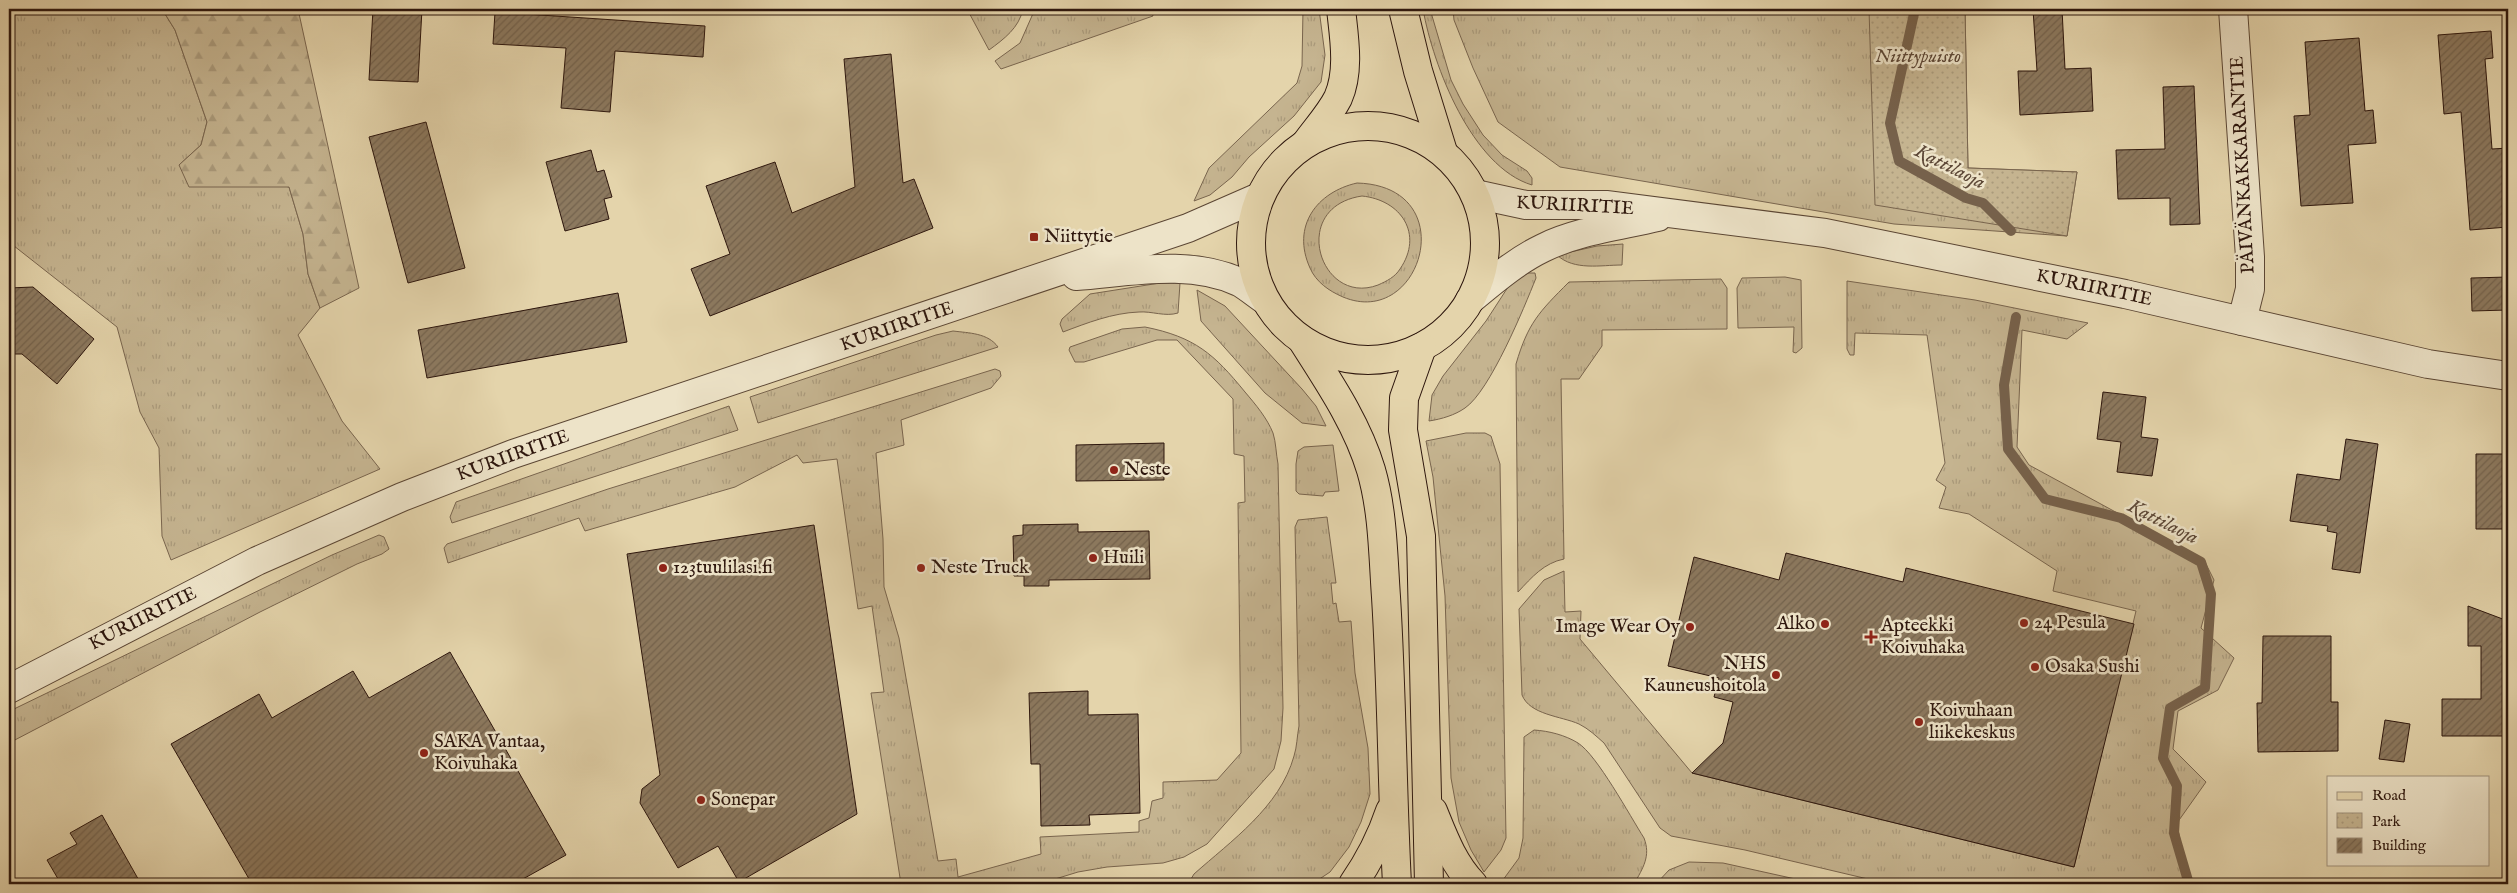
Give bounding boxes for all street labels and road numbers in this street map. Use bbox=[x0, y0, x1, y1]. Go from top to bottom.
street label: PÄIVÄNKAKKARANTIE bbox=[2225, 56, 2261, 274]
street label: KURIIRITIE bbox=[1515, 191, 1635, 221]
street label: KURIIRITIE bbox=[2034, 264, 2154, 312]
street label: KURIIRITIE bbox=[837, 296, 957, 358]
street label: KURIIRITIE bbox=[453, 425, 573, 487]
street label: KURIIRITIE bbox=[85, 582, 201, 656]

